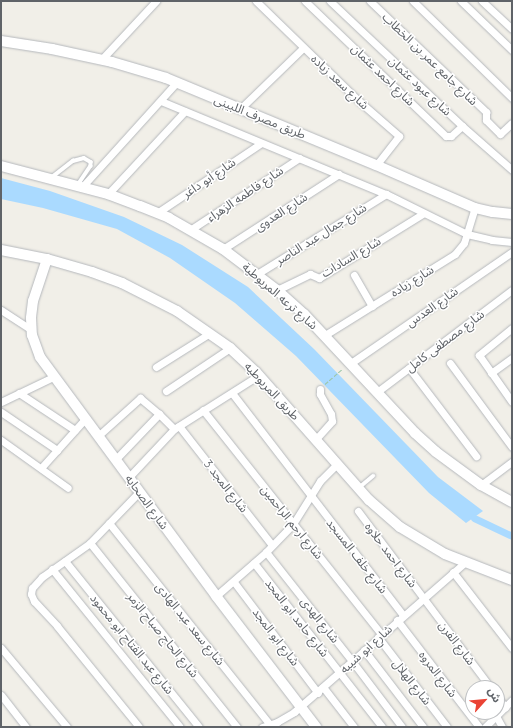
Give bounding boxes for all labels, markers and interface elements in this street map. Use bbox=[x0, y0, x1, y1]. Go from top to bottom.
street label: شارع جامع عمر بن الخطاب bbox=[379, 10, 481, 108]
street label: شارع احمد عثمان bbox=[348, 41, 418, 109]
street label: شارع سعد زياده bbox=[308, 52, 372, 112]
street label: شارع عبود عثمان bbox=[386, 53, 454, 119]
street label: طريق مصرف اللبينى bbox=[212, 92, 308, 142]
street label: شارع أبو داغر bbox=[180, 155, 238, 201]
street label: شارع فاطمه الزهراء bbox=[204, 163, 286, 225]
street label: شارع العدوى bbox=[252, 190, 310, 234]
street label: شارع جمال عبد الناصر bbox=[273, 200, 369, 268]
street label: شارع السادات bbox=[319, 234, 383, 280]
street label: شارع ترعه المريوطية bbox=[239, 259, 321, 333]
street label: شارع زياده bbox=[388, 262, 436, 300]
street label: شارع العدس bbox=[403, 284, 461, 330]
street label: شارع مصطفى كامل bbox=[403, 307, 487, 375]
street label: طريق المريوطيه bbox=[241, 359, 303, 423]
street label: شارع المجد 3 bbox=[201, 457, 251, 515]
street label: شارع الصحابه bbox=[122, 472, 172, 532]
street label: شارع ارحم الراحمين bbox=[258, 482, 326, 562]
street label: شارع خلف المسجد bbox=[323, 516, 391, 596]
street label: شارع احمد حلاوه bbox=[362, 520, 420, 590]
street label: شارع حامد ابو المجد bbox=[262, 576, 332, 660]
street label: شارع سعد عبد الهادى bbox=[152, 580, 228, 668]
street label: شارع الحاج صباح الزمر bbox=[124, 590, 202, 680]
street label: شارع عبد الفتاح ابو محمود bbox=[87, 591, 177, 697]
street label: شارع الهدى bbox=[298, 594, 342, 646]
street label: شارع ابو المجد bbox=[250, 605, 302, 669]
street label: شارع الفرن bbox=[436, 618, 478, 668]
street label: شارع ابو شيبه bbox=[337, 622, 395, 676]
street label: شارع المروه bbox=[416, 648, 460, 700]
street label: شارع الهلال bbox=[390, 656, 434, 708]
north arrow bbox=[465, 680, 505, 720]
text: ش bbox=[485, 685, 504, 705]

